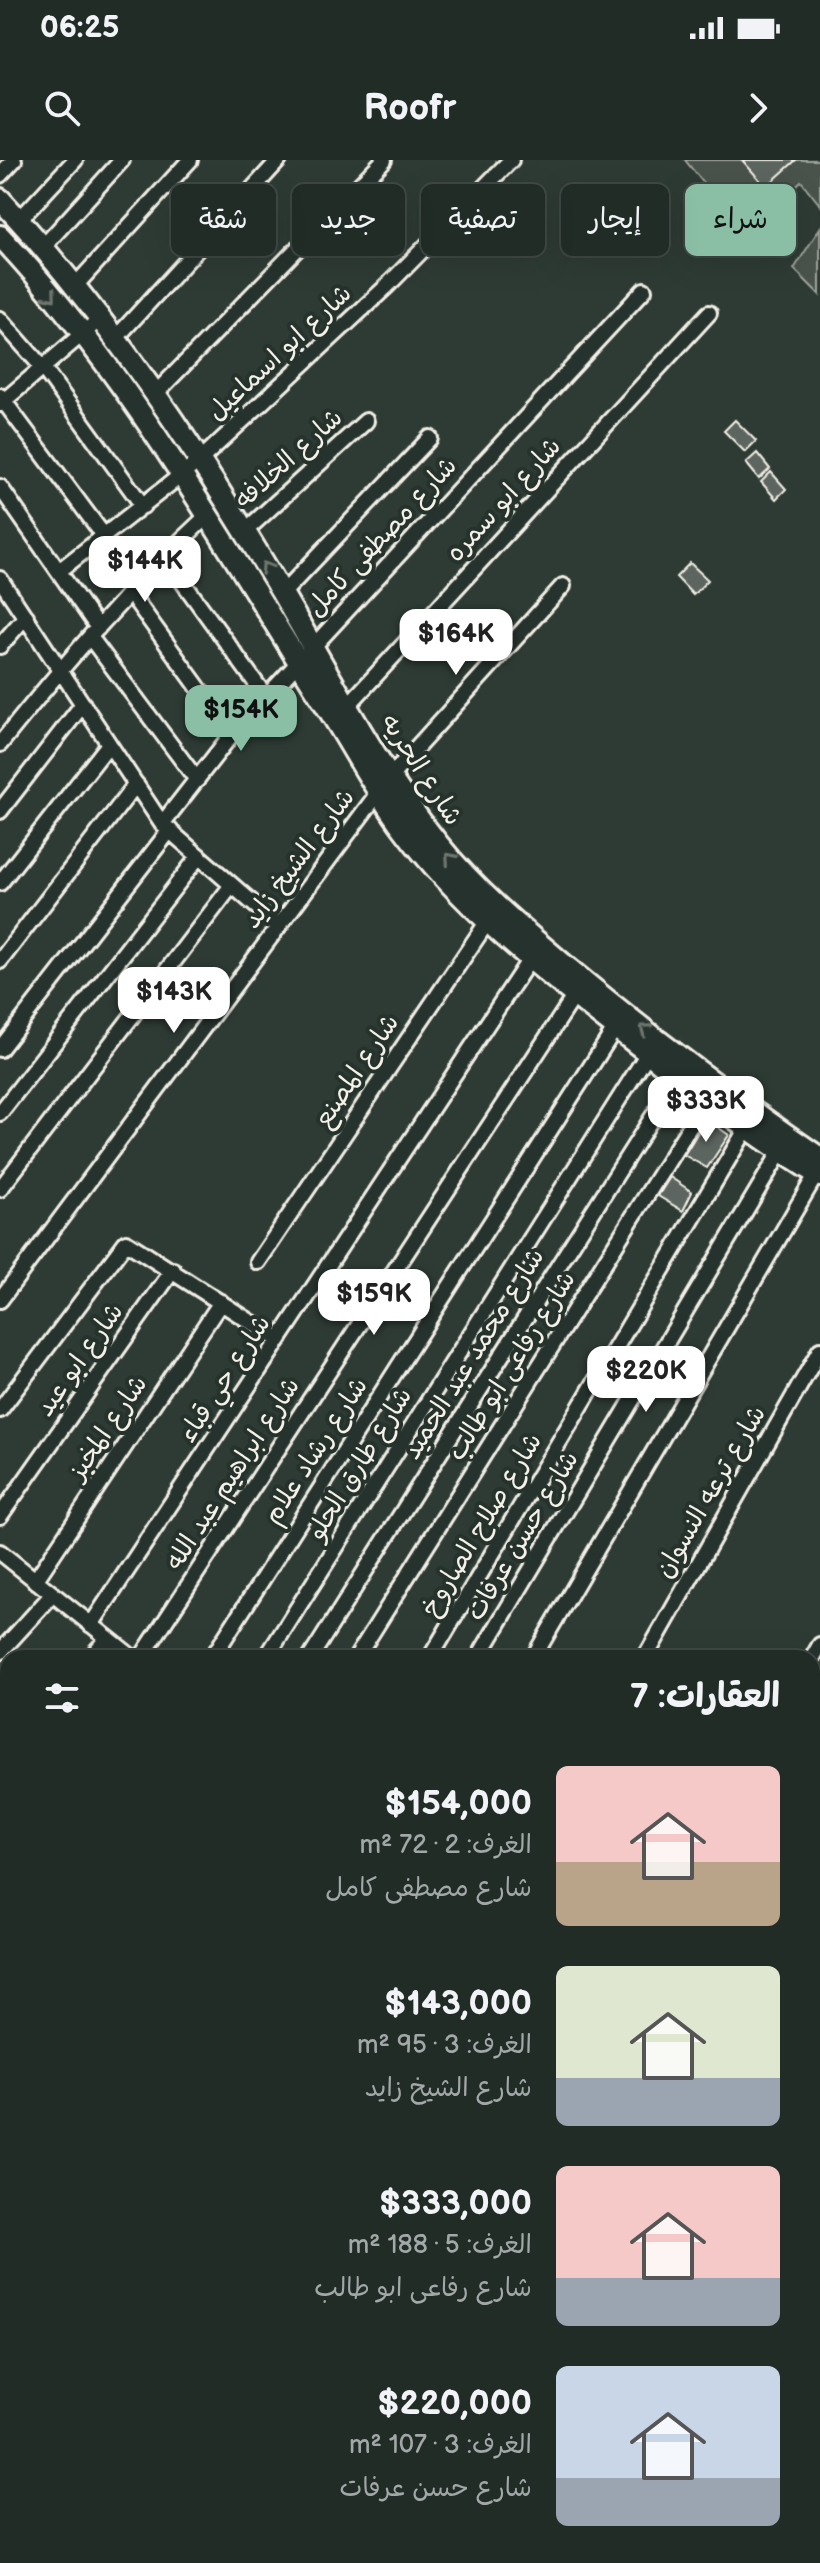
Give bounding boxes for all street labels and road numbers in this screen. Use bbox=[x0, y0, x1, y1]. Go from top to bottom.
street label: شارع ابو اسماعيل bbox=[201, 278, 359, 428]
street label: شارع الخلافه bbox=[229, 402, 350, 516]
street label: شارع ابو سمره bbox=[440, 431, 569, 569]
street label: شارع مصطفى كامل bbox=[300, 451, 465, 624]
street label: شارع الحريه bbox=[373, 708, 468, 832]
street label: شارع الشيخ زايد bbox=[236, 783, 363, 936]
street label: شارع المصنع bbox=[308, 1008, 408, 1135]
street label: شارع محمد عبد الحميد bbox=[396, 1243, 552, 1466]
street label: شارع رفاعى ابو طالب bbox=[441, 1265, 584, 1467]
street label: شارع ابو عيد bbox=[30, 1297, 131, 1423]
street label: شارع حي قباء bbox=[172, 1309, 283, 1452]
street label: شارع المخبز bbox=[61, 1370, 155, 1489]
street label: شارع ابراهيم عبد الله bbox=[159, 1372, 309, 1578]
street label: شارع رشاد علام bbox=[257, 1372, 377, 1532]
street label: شارع طارق الحلو bbox=[300, 1382, 420, 1547]
street label: شارع ترعه النسوان bbox=[649, 1400, 774, 1584]
street label: شارع صلاح الصاروخ bbox=[415, 1428, 550, 1623]
street label: شارع حسن عرفات bbox=[460, 1446, 587, 1627]

